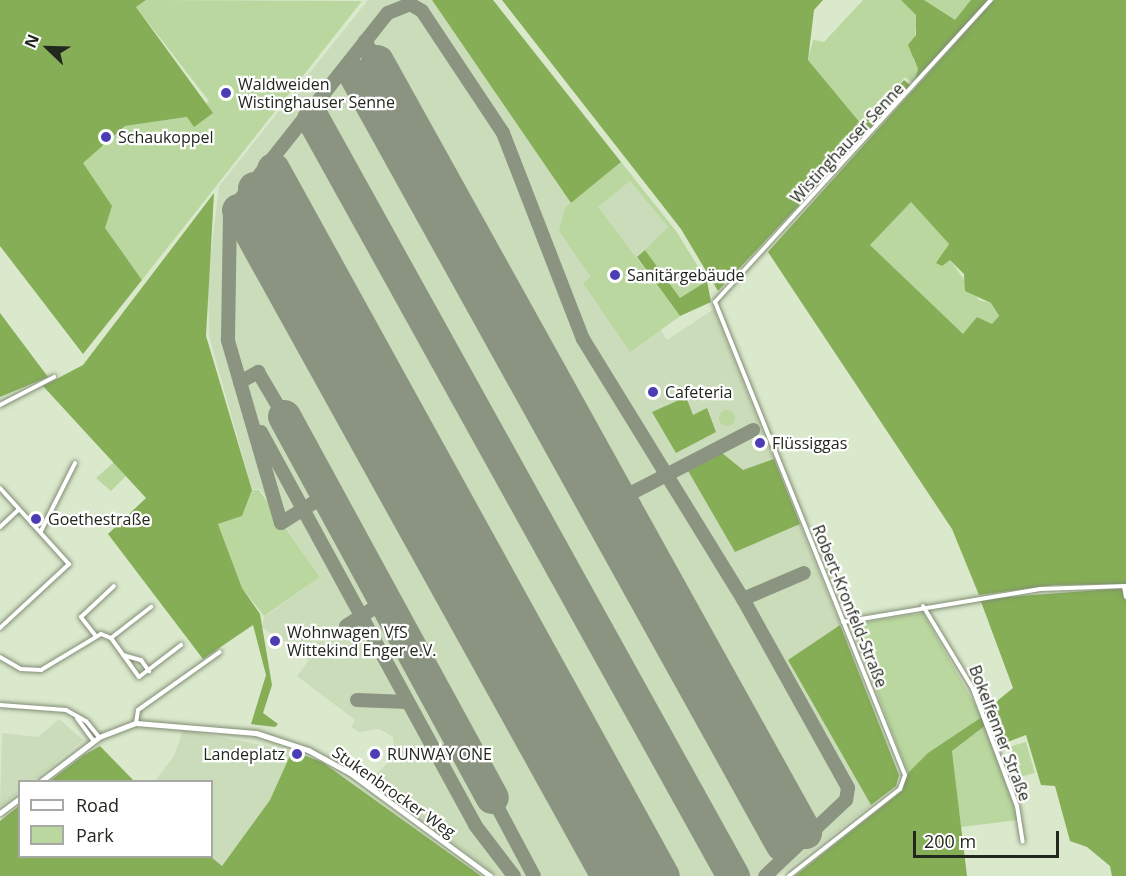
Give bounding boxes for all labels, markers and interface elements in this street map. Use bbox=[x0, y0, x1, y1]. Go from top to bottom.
north arrow bbox=[18, 18, 78, 78]
text: N bbox=[19, 31, 44, 51]
place label: Waldweiden Wistinghauser Senne bbox=[238, 74, 395, 112]
street label: Wistinghauser Senne bbox=[786, 79, 908, 207]
marker: Waldweiden Wistinghauser Senne bbox=[219, 86, 233, 100]
place label: Schaukoppel bbox=[118, 127, 214, 147]
marker: Schaukoppel bbox=[99, 130, 113, 144]
place label: Sanitärgebäude bbox=[627, 265, 745, 285]
marker: Sanitärgebäude bbox=[608, 268, 622, 282]
place label: Cafeteria bbox=[665, 382, 732, 402]
marker: Cafeteria bbox=[646, 385, 660, 399]
place label: Flüssiggas bbox=[772, 433, 847, 453]
marker: Flüssiggas bbox=[753, 436, 767, 450]
place label: Goethestraße bbox=[48, 509, 150, 529]
marker: Goethestraße bbox=[29, 512, 43, 526]
street label: Robert-Kronfeld-Straße bbox=[809, 522, 891, 690]
place label: Wohnwagen VfS Wittekind Enger e.V. bbox=[287, 622, 436, 660]
marker: Wohnwagen VfS Wittekind Enger e.V. bbox=[268, 634, 282, 648]
street label: Bokelfenner Straße bbox=[965, 662, 1035, 804]
street label: Stukenbrocker Weg bbox=[329, 742, 459, 842]
place label: Landeplatz bbox=[203, 744, 285, 764]
place label: RUNWAY ONE bbox=[387, 744, 492, 764]
marker: Landeplatz bbox=[290, 747, 304, 761]
marker: RUNWAY ONE bbox=[368, 747, 382, 761]
legend bbox=[18, 780, 213, 858]
text: Road bbox=[76, 793, 119, 817]
scale bar bbox=[916, 819, 1062, 857]
text: Park bbox=[76, 823, 114, 847]
text: 200 m bbox=[924, 829, 976, 853]

